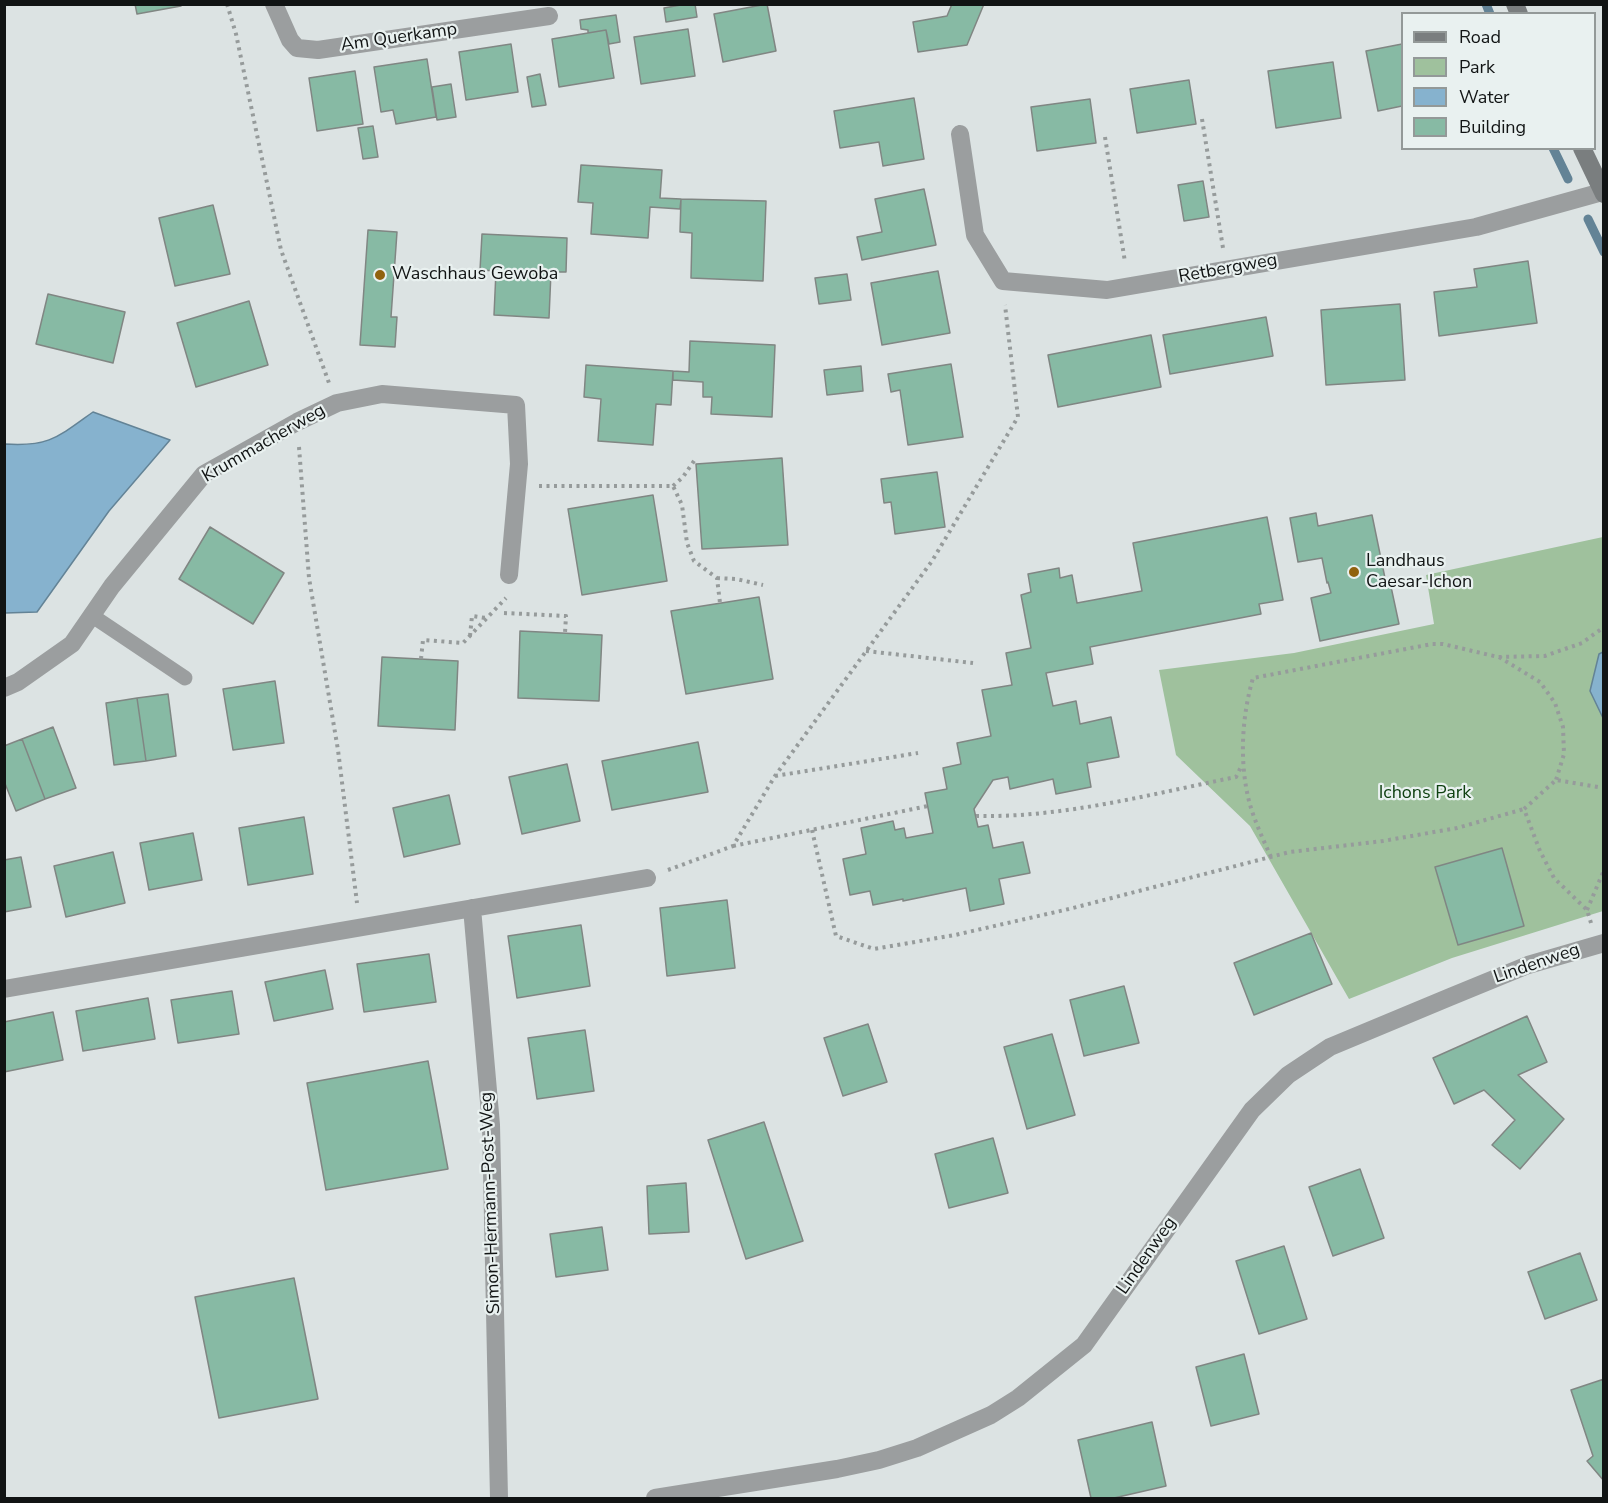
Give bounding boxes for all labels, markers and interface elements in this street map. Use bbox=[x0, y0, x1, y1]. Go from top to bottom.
legend bbox=[1401, 12, 1596, 150]
street label: Am Querkamp bbox=[339, 19, 459, 57]
text: Road bbox=[1459, 25, 1501, 49]
text: Park bbox=[1459, 55, 1495, 79]
text: Water bbox=[1459, 85, 1510, 109]
text: Building bbox=[1459, 115, 1526, 139]
street label: Retbergweg bbox=[1177, 250, 1279, 288]
place label: Waschhaus Gewoba bbox=[392, 264, 558, 286]
marker: Waschhaus Gewoba bbox=[373, 268, 387, 282]
street label: Krummacherweg bbox=[199, 400, 329, 488]
place label: Landhaus Caesar-Ichon bbox=[1366, 551, 1472, 594]
marker: Landhaus Caesar-Ichon bbox=[1347, 565, 1361, 579]
park label: Ichons Park bbox=[1379, 783, 1471, 805]
street label: Lindenweg bbox=[1491, 939, 1583, 989]
street label: Simon-Hermann-Post-Weg bbox=[476, 1091, 506, 1315]
street label: Lindenweg bbox=[1112, 1213, 1182, 1299]

